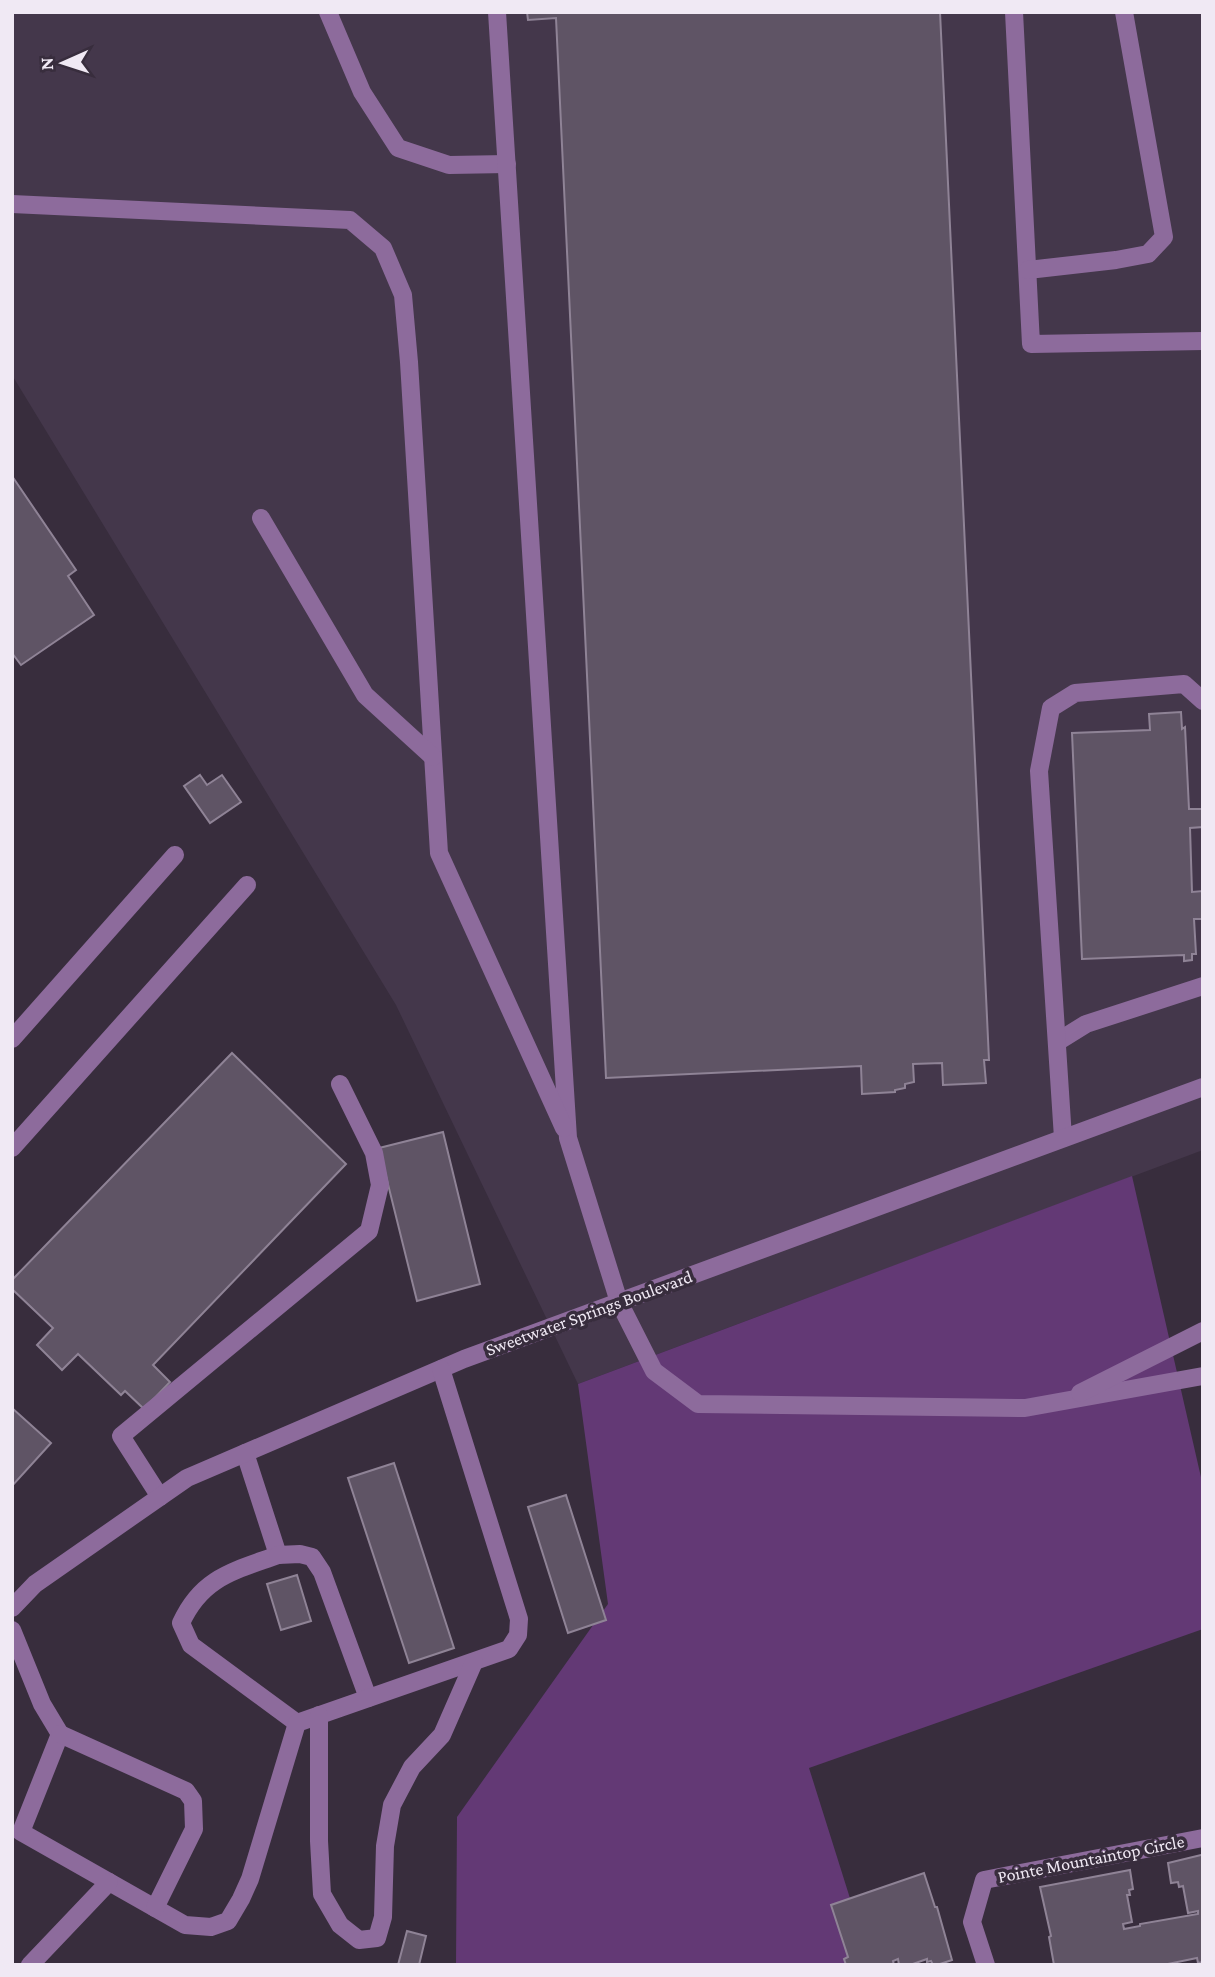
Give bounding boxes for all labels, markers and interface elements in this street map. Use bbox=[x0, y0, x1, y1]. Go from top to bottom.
north arrow bbox=[28, 28, 98, 98]
text: N bbox=[36, 57, 57, 71]
street label: Sweetwater Springs Boulevard bbox=[483, 1266, 696, 1360]
street label: Pointe Mountaintop Circle bbox=[996, 1831, 1186, 1887]

